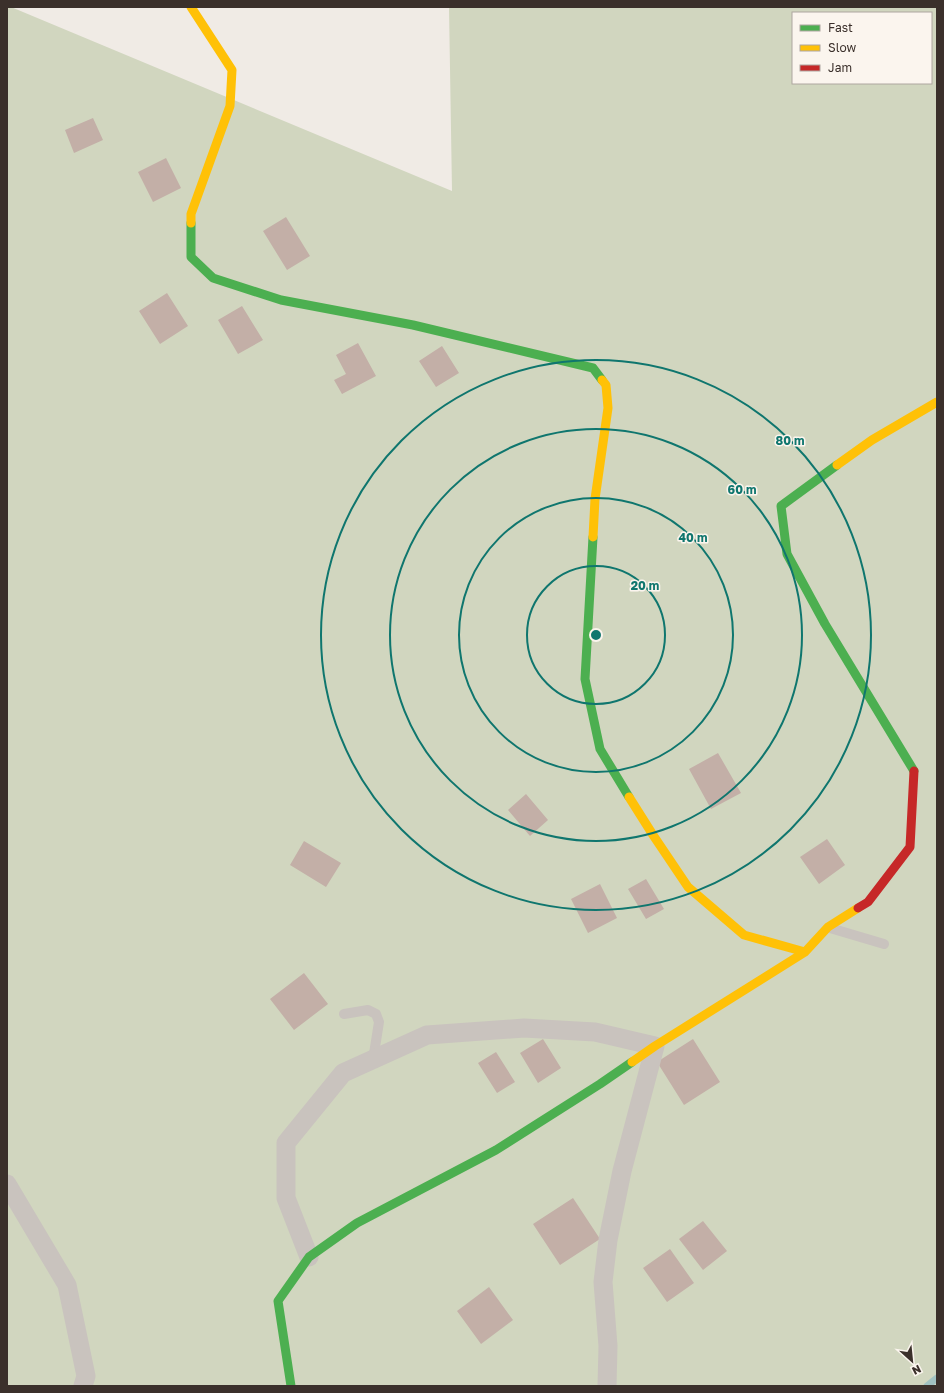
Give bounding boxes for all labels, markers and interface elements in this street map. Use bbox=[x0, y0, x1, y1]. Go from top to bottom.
legend bbox=[792, 12, 932, 84]
text: Fast bbox=[828, 20, 853, 35]
text: Slow bbox=[828, 40, 856, 55]
text: Jam bbox=[828, 60, 852, 75]
text: 80 m bbox=[776, 433, 804, 448]
text: 60 m bbox=[728, 482, 756, 497]
text: 40 m bbox=[679, 530, 707, 545]
text: 20 m bbox=[631, 578, 659, 593]
centre of rings bbox=[589, 628, 603, 642]
north arrow bbox=[892, 1341, 932, 1381]
text: N bbox=[910, 1363, 923, 1378]

